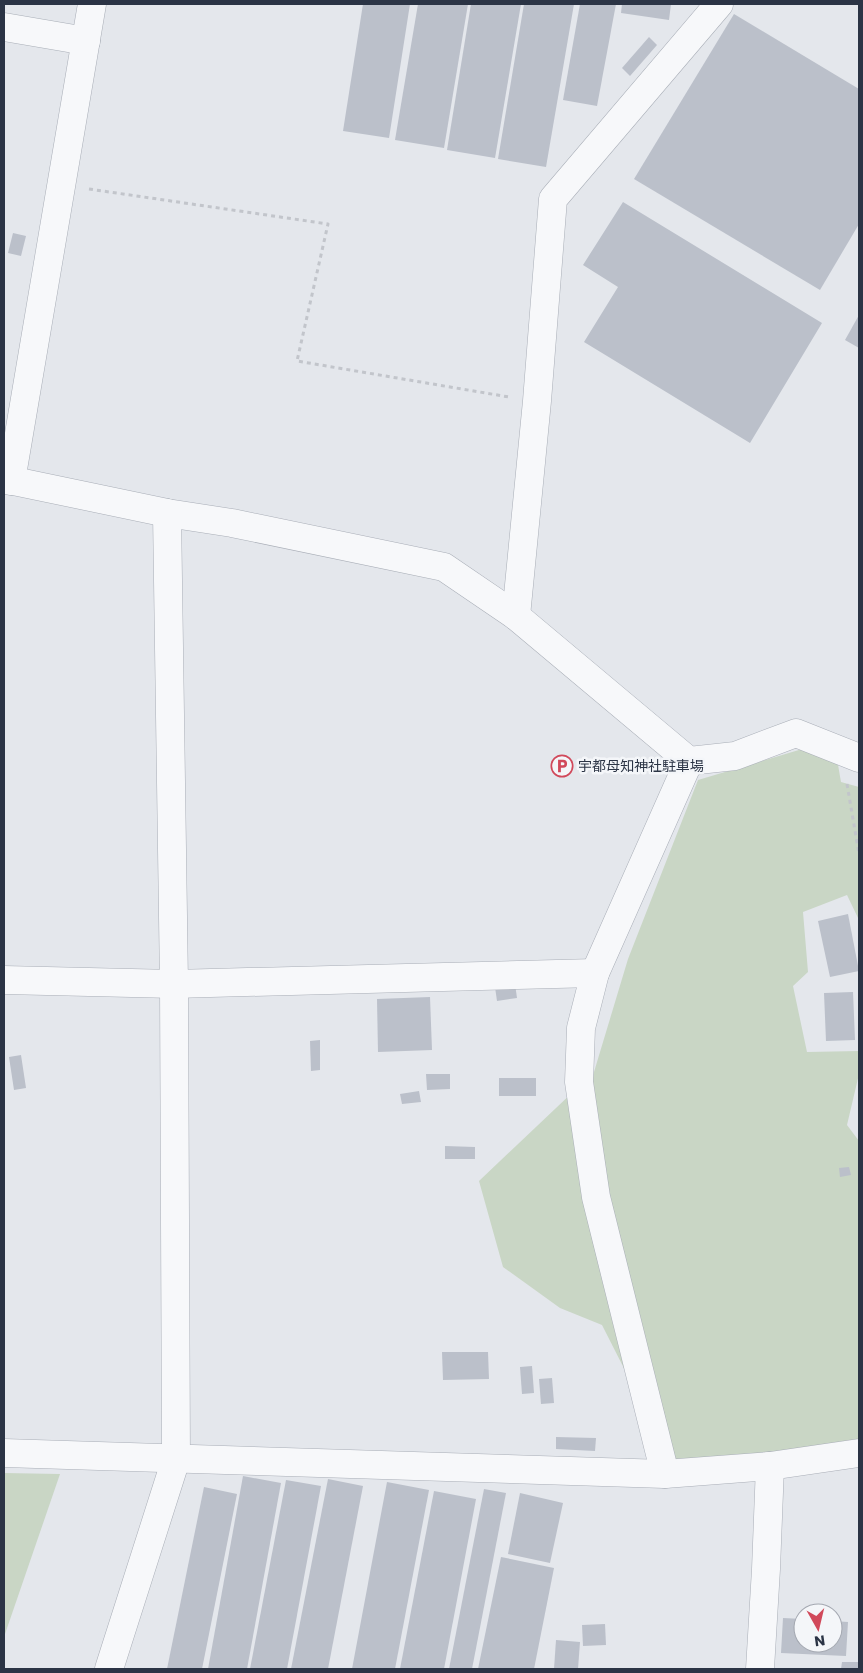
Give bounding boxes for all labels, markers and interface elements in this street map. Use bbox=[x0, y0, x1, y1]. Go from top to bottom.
parking icon: 宇都母知神社駐車場 bbox=[550, 754, 574, 778]
place label: 宇都母知神社駐車場 bbox=[578, 756, 704, 776]
north arrow bbox=[793, 1603, 843, 1653]
text: N bbox=[813, 1630, 826, 1652]

